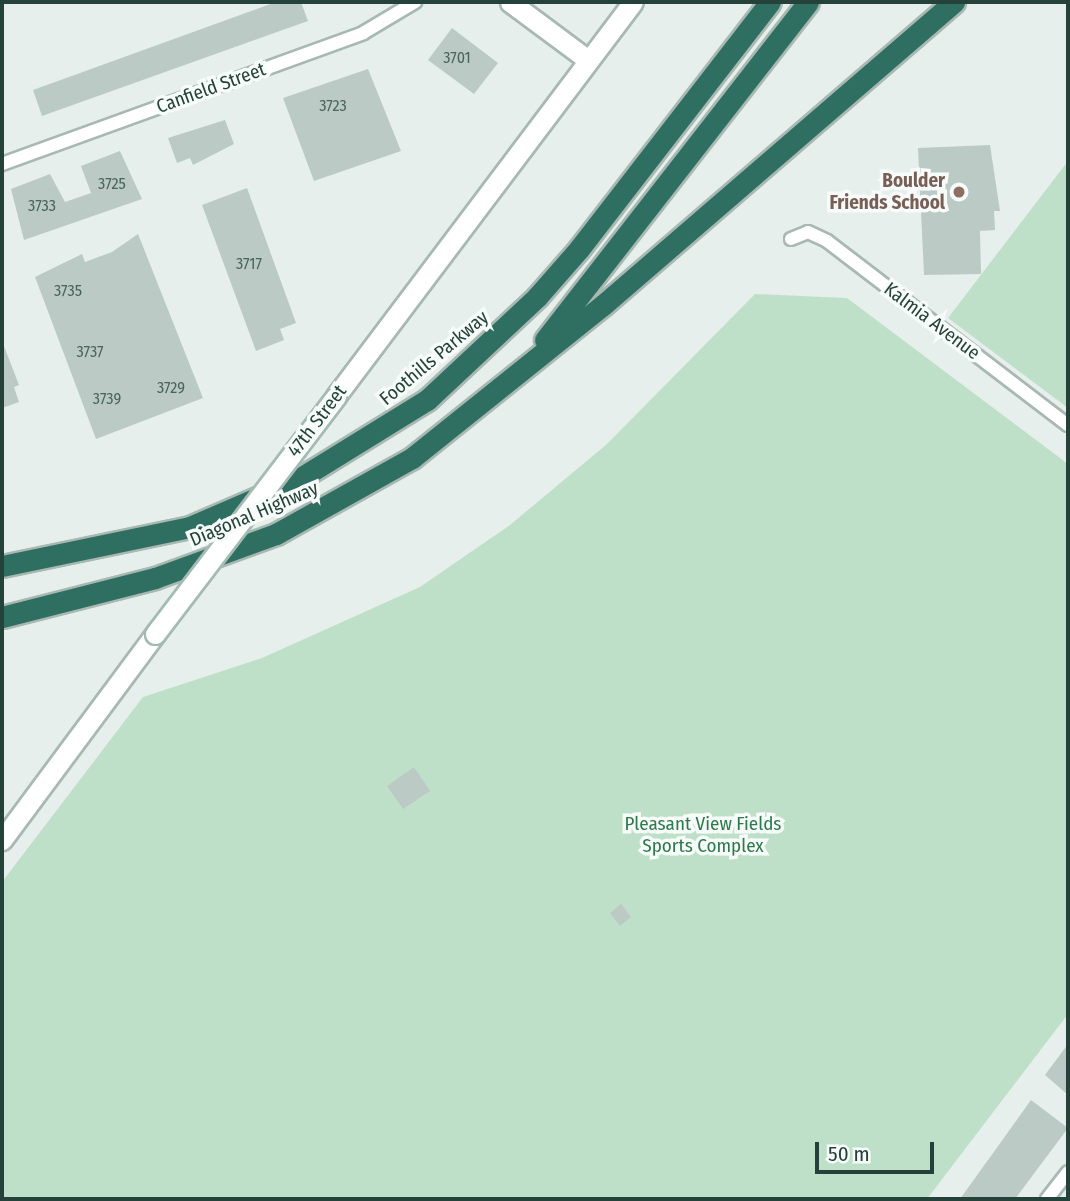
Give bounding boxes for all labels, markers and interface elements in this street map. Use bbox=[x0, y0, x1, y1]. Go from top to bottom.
house number: 3701 bbox=[443, 48, 471, 68]
street label: Canfield Street bbox=[153, 58, 269, 118]
house number: 3723 bbox=[319, 96, 347, 116]
place label: Boulder Friends School bbox=[830, 170, 945, 214]
house number: 3725 bbox=[98, 174, 126, 194]
marker: Boulder Friends School bbox=[951, 184, 967, 200]
house number: 3733 bbox=[28, 196, 56, 216]
house number: 3717 bbox=[236, 254, 262, 274]
street label: Kalmia Avenue bbox=[879, 277, 985, 365]
house number: 3735 bbox=[54, 281, 82, 301]
street label: Foothills Parkway bbox=[375, 306, 493, 410]
house number: 3737 bbox=[76, 342, 104, 362]
house number: 3729 bbox=[157, 378, 185, 398]
street label: 47th Street bbox=[283, 381, 351, 461]
house number: 3739 bbox=[93, 389, 121, 409]
street label: Diagonal Highway bbox=[186, 477, 322, 551]
park label: Pleasant View Fields Sports Complex bbox=[625, 813, 781, 857]
scale bar bbox=[818, 1128, 937, 1172]
text: 50 m bbox=[828, 1141, 870, 1167]

